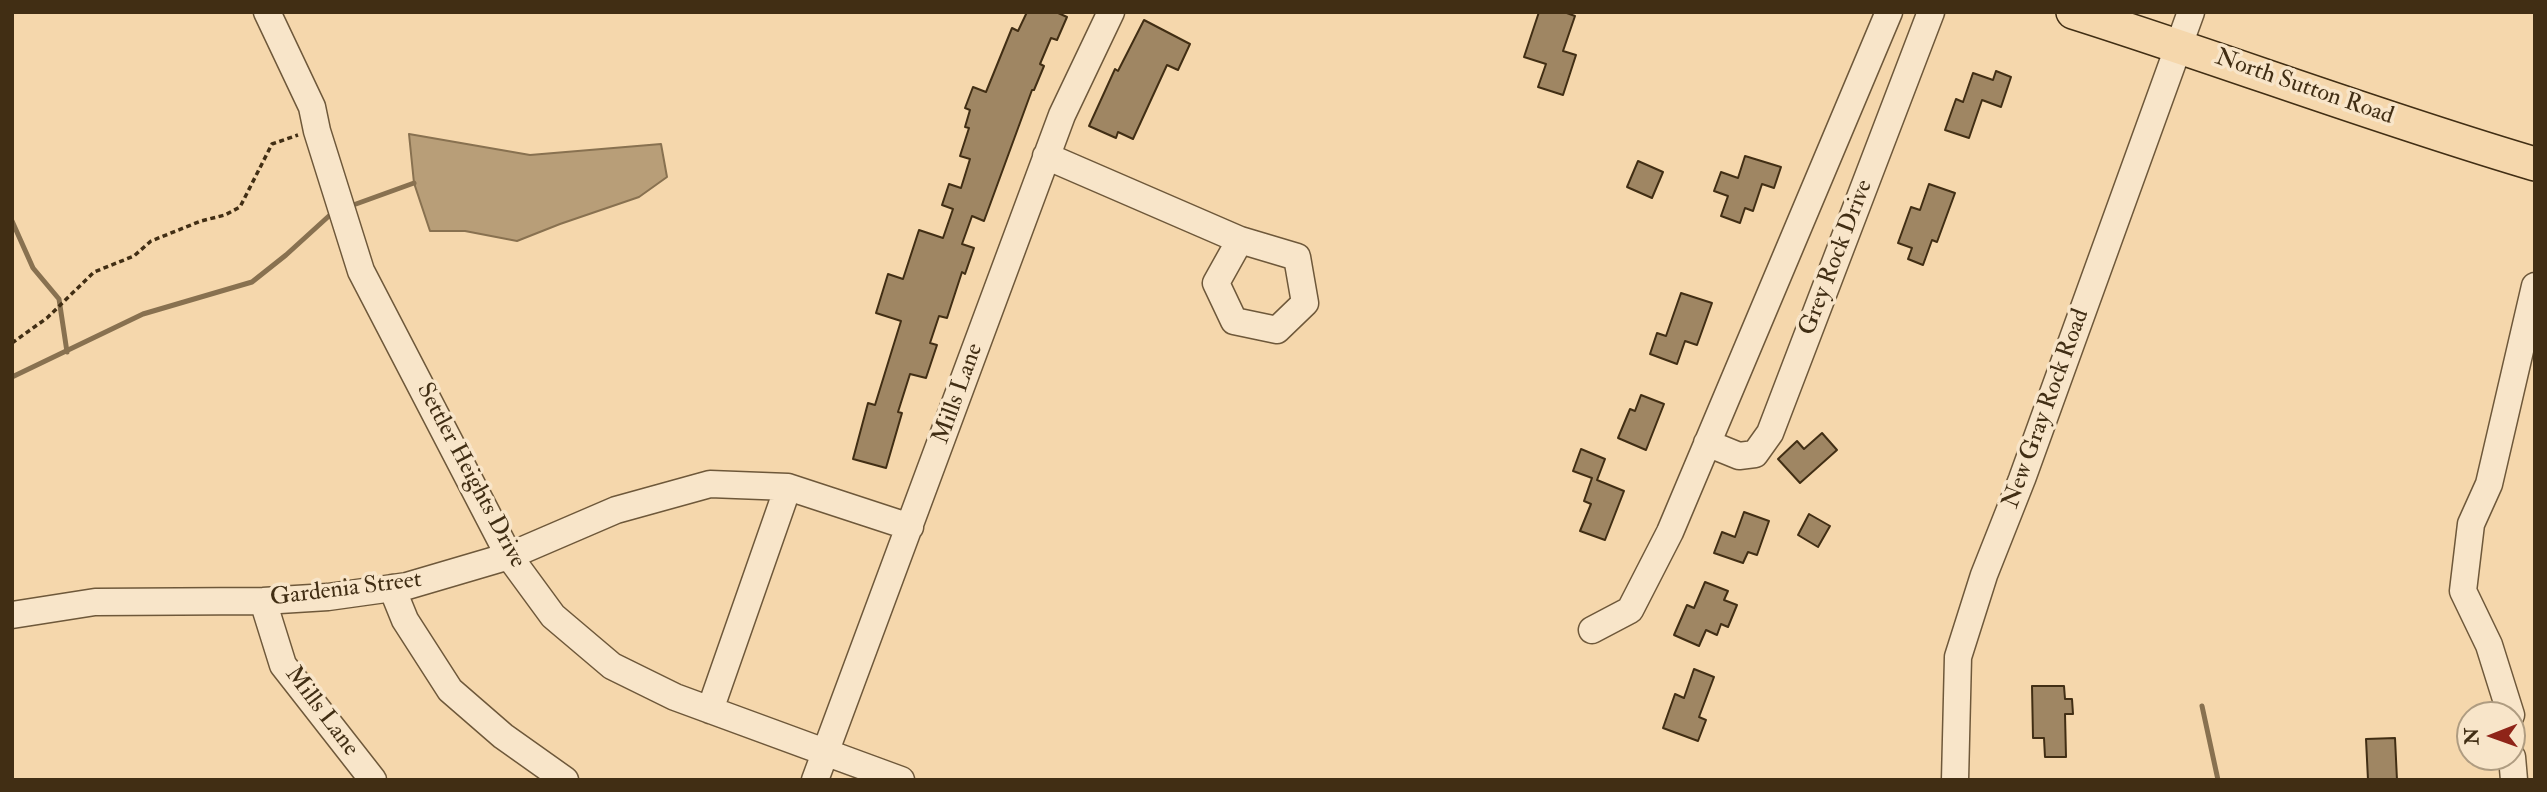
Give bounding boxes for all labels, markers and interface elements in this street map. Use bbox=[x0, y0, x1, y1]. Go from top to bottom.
street label: North Sutton Road bbox=[2211, 44, 2397, 132]
street label: Grey Rock Drive bbox=[1794, 176, 1880, 340]
street label: New Gray Rock Road bbox=[1998, 305, 2096, 513]
street label: Mills Lane bbox=[928, 340, 990, 448]
street label: Settler Heights Drive bbox=[409, 379, 531, 573]
street label: Gardenia Street bbox=[269, 566, 423, 614]
street label: Mills Lane bbox=[278, 661, 364, 763]
north arrow bbox=[2456, 701, 2526, 771]
text: N bbox=[2460, 728, 2484, 745]

